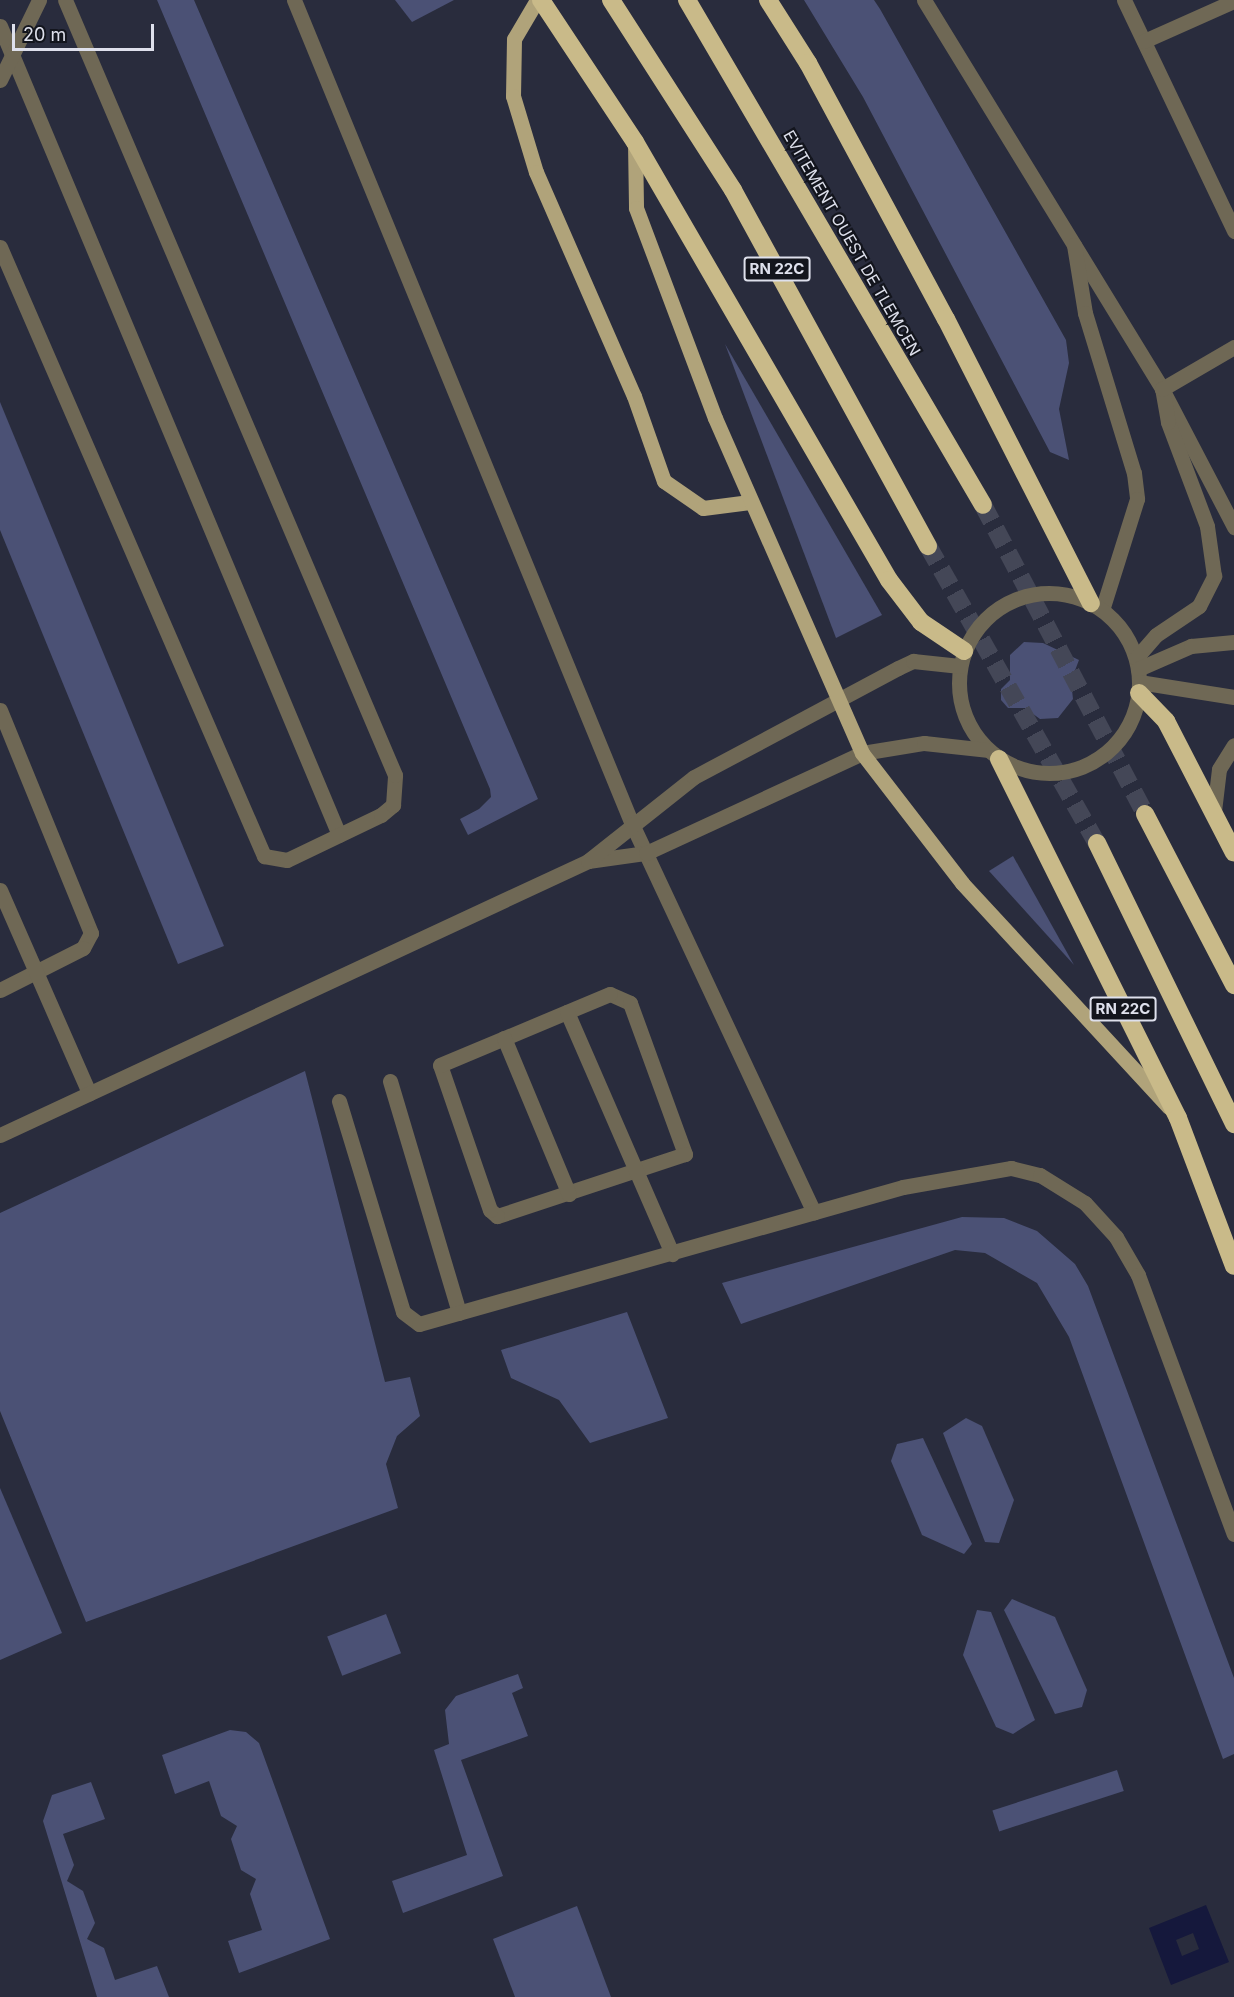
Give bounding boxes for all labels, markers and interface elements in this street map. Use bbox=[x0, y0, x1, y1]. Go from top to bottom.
scale bar bbox=[15, 12, 158, 50]
text: 20 m bbox=[23, 24, 66, 45]
street label: EVITEMENT OUEST DE TLEMCEN bbox=[779, 127, 925, 359]
road number: RN 22C bbox=[742, 257, 812, 281]
road number: RN 22C bbox=[1088, 997, 1158, 1021]

